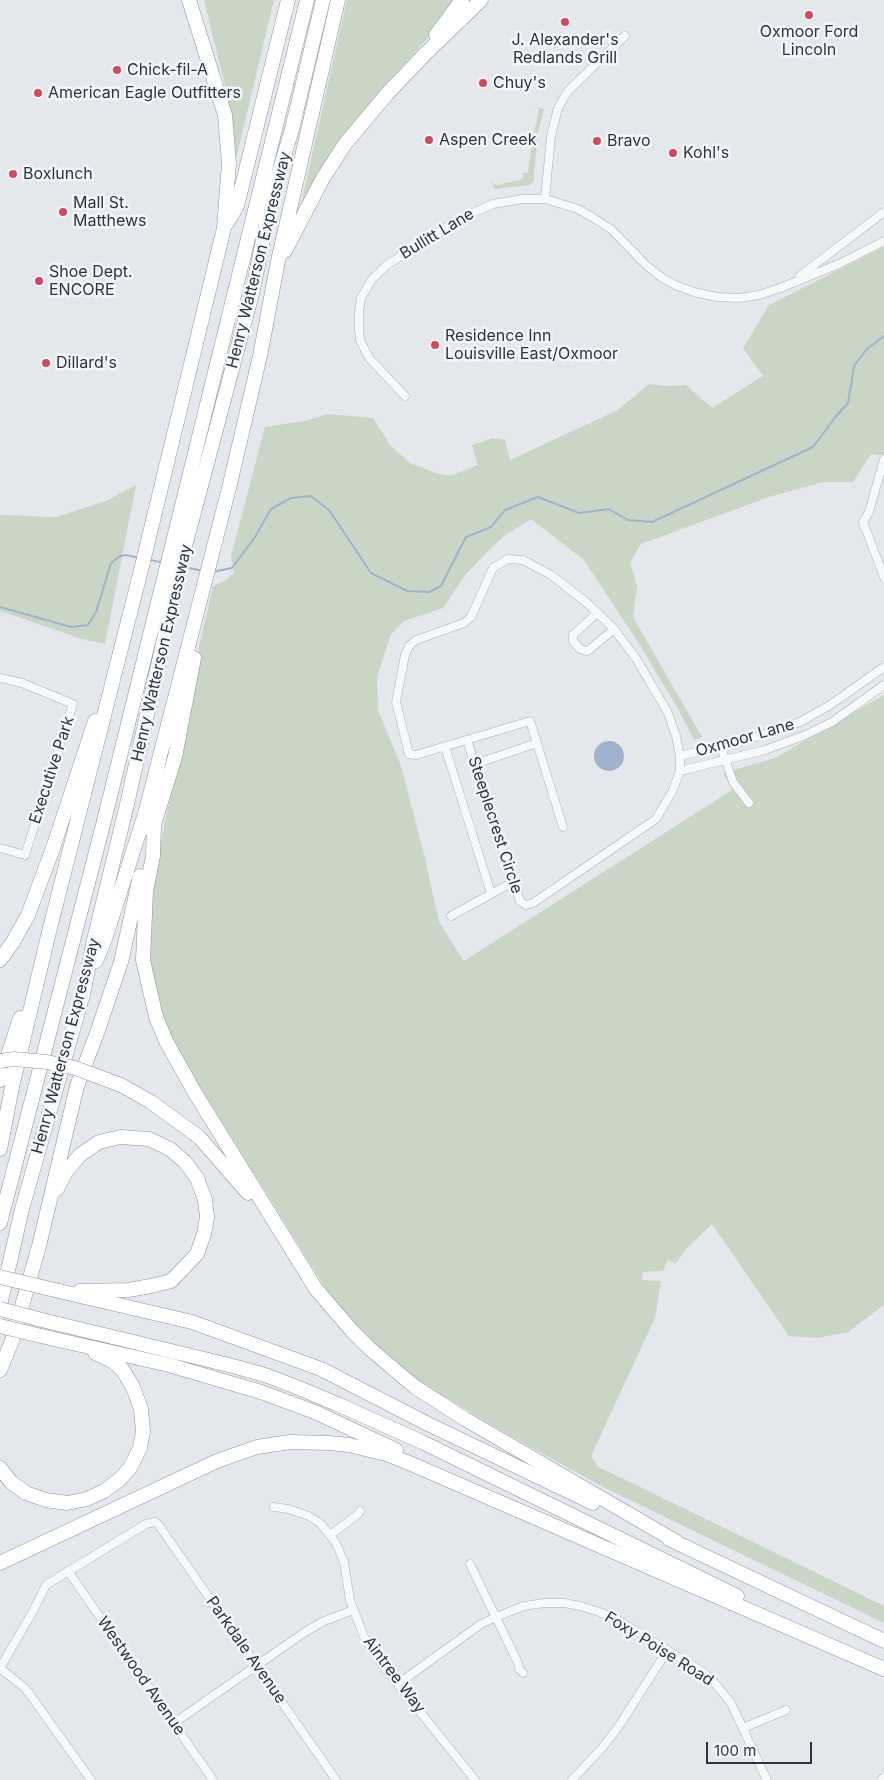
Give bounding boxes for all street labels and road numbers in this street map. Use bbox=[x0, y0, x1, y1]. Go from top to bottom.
street label: Henry Watterson Expressway bbox=[223, 150, 295, 370]
street label: Bullitt Lane bbox=[397, 204, 477, 264]
street label: Henry Watterson Expressway bbox=[128, 542, 196, 764]
street label: Executive Park bbox=[26, 714, 78, 826]
street label: Oxmoor Lane bbox=[694, 715, 796, 761]
street label: Steeplecrest Circle bbox=[464, 754, 526, 896]
street label: Henry Watterson Expressway bbox=[28, 936, 104, 1156]
street label: Parkdale Avenue bbox=[202, 1593, 290, 1707]
street label: Foxy Poise Road bbox=[601, 1608, 717, 1690]
street label: Westwood Avenue bbox=[93, 1613, 189, 1739]
street label: Aintree Way bbox=[359, 1633, 429, 1717]

